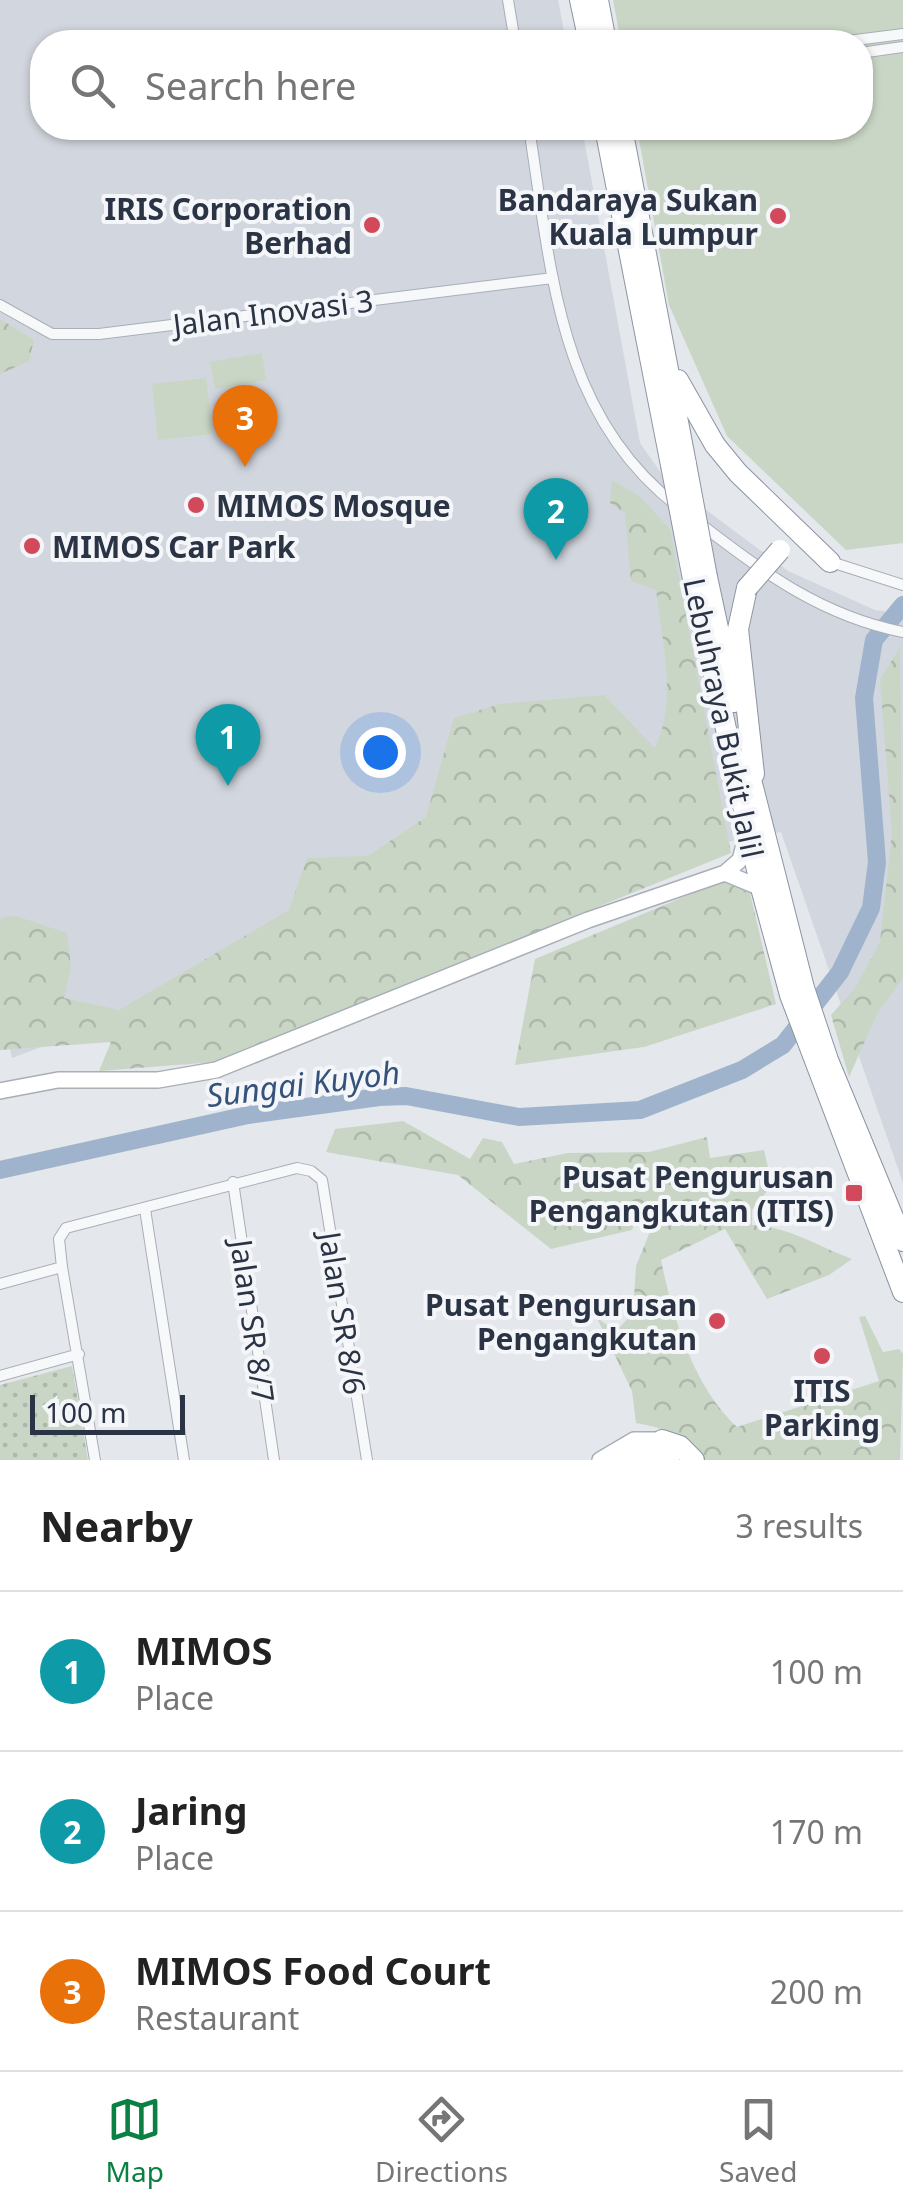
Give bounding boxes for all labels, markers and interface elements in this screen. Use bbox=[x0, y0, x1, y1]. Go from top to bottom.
search box bbox=[30, 30, 873, 140]
icon: search bbox=[65, 58, 120, 113]
text: Search here bbox=[145, 59, 356, 111]
place label: Bandaraya Sukan Kuala Lumpur bbox=[498, 179, 759, 254]
place label: IRIS Corporation Berhad bbox=[105, 188, 352, 263]
marker: Bandaraya Sukan Kuala Lumpur bbox=[767, 205, 789, 227]
marker: IRIS Corporation Berhad bbox=[361, 214, 383, 236]
street label: Jalan Inovasi 3 bbox=[168, 279, 375, 345]
pin: 3 bbox=[212, 384, 278, 467]
pin: 2 bbox=[524, 478, 588, 560]
place label: MIMOS Mosque bbox=[216, 485, 451, 526]
marker: MIMOS Mosque bbox=[185, 494, 207, 516]
place label: MIMOS Car Park bbox=[52, 526, 296, 567]
marker: MIMOS Car Park bbox=[21, 535, 43, 557]
street label: Lebuhraya Bukit Jalil bbox=[674, 574, 774, 862]
pin: 1 bbox=[196, 704, 260, 786]
your location bbox=[355, 727, 406, 778]
water label: Sungai Kuyoh bbox=[204, 1050, 402, 1116]
place label: Pusat Pengurusan Pengangkutan (ITIS) bbox=[529, 1156, 834, 1231]
marker: Pusat Pengurusan Pengangkutan (ITIS) bbox=[843, 1182, 865, 1204]
street label: Jalan SR 8/6 bbox=[309, 1226, 376, 1397]
street label: Jalan SR 8/7 bbox=[221, 1234, 285, 1405]
place label: Pusat Pengurusan Pengangkutan bbox=[425, 1284, 697, 1359]
marker: Pusat Pengurusan Pengangkutan bbox=[706, 1310, 728, 1332]
marker: ITIS Parking bbox=[811, 1345, 833, 1367]
place label: ITIS Parking bbox=[764, 1370, 880, 1445]
scale bar bbox=[30, 1390, 185, 1434]
text: 100 m bbox=[45, 1393, 127, 1431]
text: Nearby bbox=[40, 1497, 193, 1554]
text: 3 results bbox=[736, 1504, 863, 1547]
text: MIMOS bbox=[135, 1624, 272, 1676]
text: 1 bbox=[63, 1650, 82, 1693]
text: 100 m bbox=[770, 1650, 863, 1693]
text: Place bbox=[135, 1676, 214, 1719]
text: Jaring bbox=[135, 1784, 247, 1836]
text: 2 bbox=[63, 1810, 82, 1853]
text: 170 m bbox=[770, 1810, 863, 1853]
text: Place bbox=[135, 1836, 214, 1879]
text: MIMOS Food Court bbox=[135, 1944, 491, 1996]
text: 3 bbox=[63, 1970, 82, 2013]
text: 200 m bbox=[770, 1970, 863, 2013]
text: Restaurant bbox=[135, 1996, 299, 2039]
tab: Map bbox=[106, 2092, 164, 2190]
tab: Directions bbox=[375, 2092, 508, 2190]
tab: Saved bbox=[719, 2092, 797, 2190]

